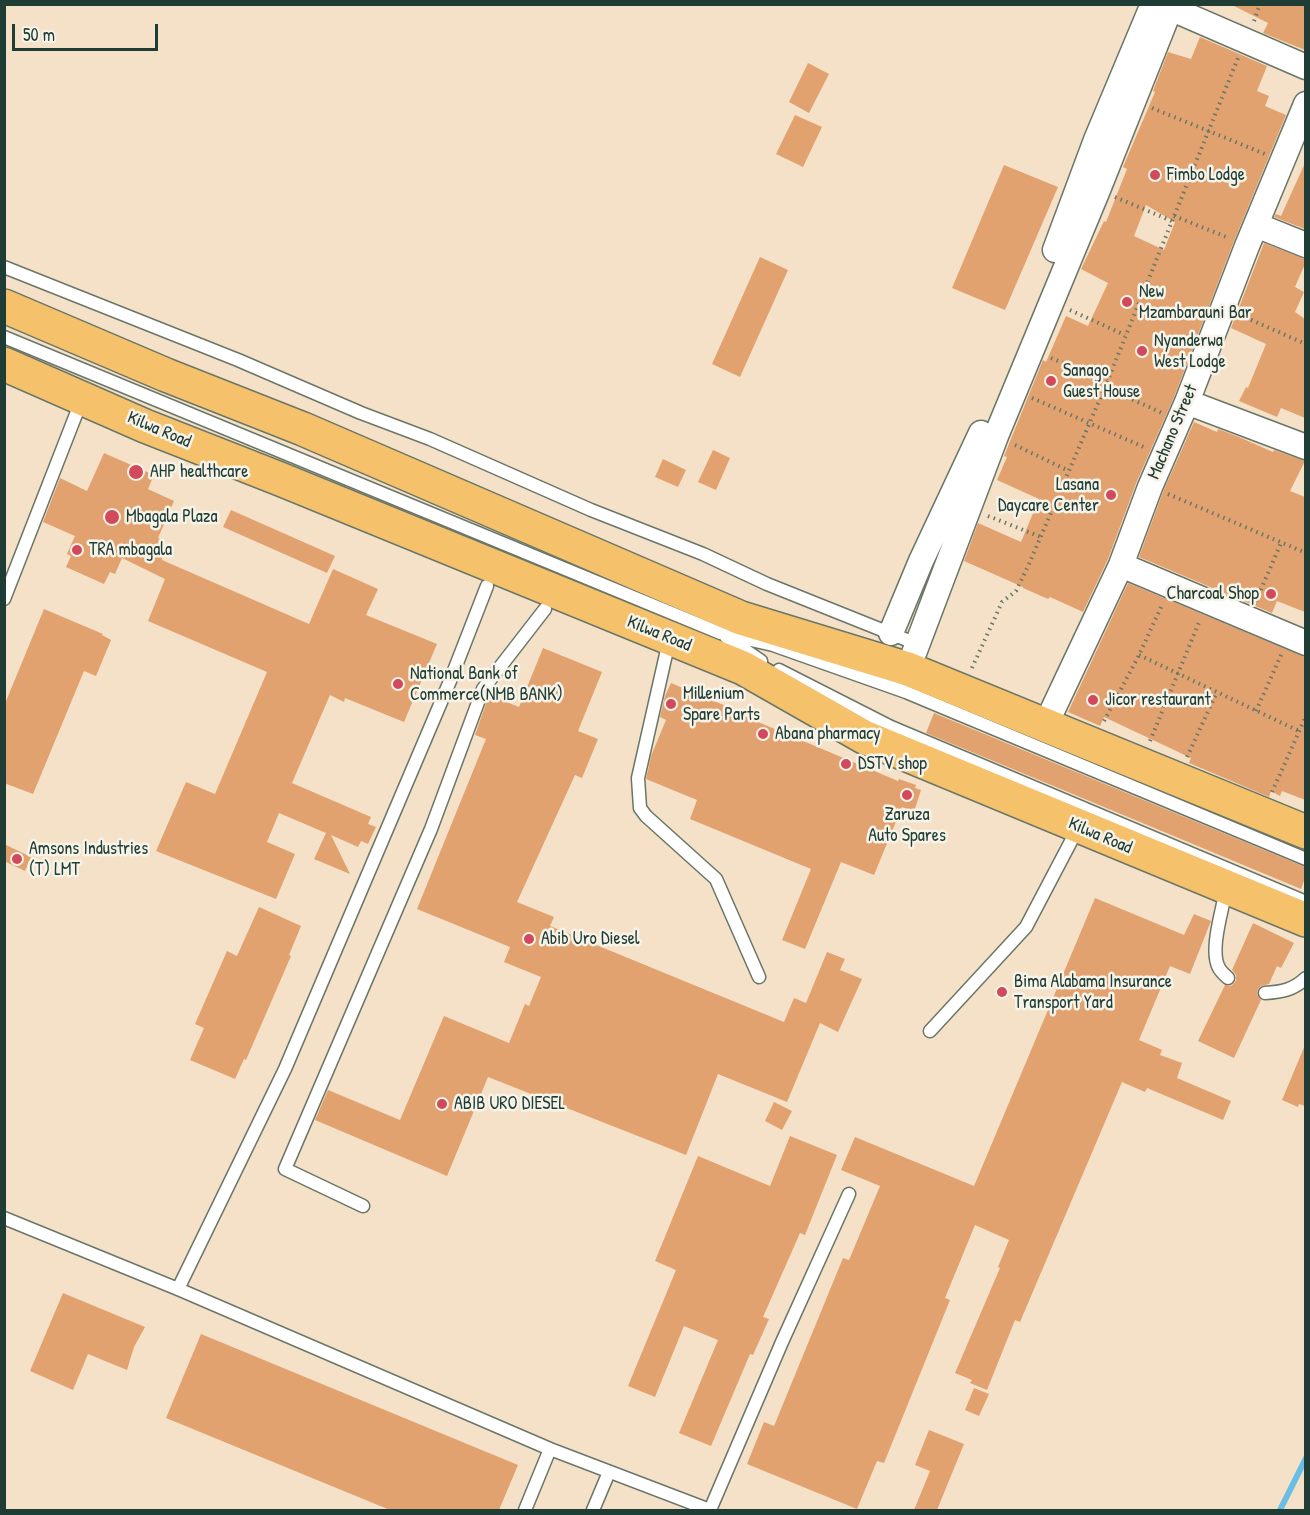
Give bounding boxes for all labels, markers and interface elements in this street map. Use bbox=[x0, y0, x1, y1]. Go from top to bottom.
scale bar bbox=[15, 12, 160, 50]
text: 50 m bbox=[23, 22, 55, 47]
place label: Fimbo Lodge bbox=[1167, 164, 1245, 186]
marker: Fimbo Lodge bbox=[1148, 168, 1162, 182]
place label: New Mzambarauni Bar bbox=[1139, 281, 1252, 324]
marker: New Mzambarauni Bar bbox=[1120, 295, 1134, 309]
place label: Nyanderwa West Lodge bbox=[1154, 330, 1226, 372]
marker: Nyanderwa West Lodge bbox=[1135, 344, 1149, 358]
place label: Sanago Guest House bbox=[1063, 360, 1140, 403]
marker: Sanago Guest House bbox=[1044, 374, 1058, 388]
street label: Machano Street bbox=[1143, 381, 1203, 483]
street label: Kilwa Road bbox=[124, 407, 194, 453]
place label: AHP healthcare bbox=[150, 461, 248, 483]
marker: AHP healthcare bbox=[127, 463, 145, 481]
place label: Lasana Daycare Center bbox=[998, 474, 1099, 516]
marker: Lasana Daycare Center bbox=[1104, 488, 1118, 502]
place label: Mbagala Plaza bbox=[126, 506, 217, 528]
marker: Mbagala Plaza bbox=[103, 508, 121, 526]
place label: TRA mbagala bbox=[89, 539, 172, 561]
marker: TRA mbagala bbox=[70, 543, 84, 557]
place label: Charcoal Shop bbox=[1167, 583, 1259, 605]
marker: Charcoal Shop bbox=[1264, 587, 1278, 601]
street label: Kilwa Road bbox=[624, 611, 694, 657]
place label: National Bank of Commerce(NMB BANK) bbox=[410, 663, 563, 706]
marker: National Bank of Commerce(NMB BANK) bbox=[391, 677, 405, 691]
place label: Millenium Spare Parts bbox=[683, 683, 760, 726]
place label: Jicor restaurant bbox=[1105, 689, 1211, 711]
marker: Jicor restaurant bbox=[1086, 693, 1100, 707]
marker: Millenium Spare Parts bbox=[664, 697, 678, 711]
place label: Abana pharmacy bbox=[775, 723, 881, 745]
marker: Abana pharmacy bbox=[756, 727, 770, 741]
place label: DSTV shop bbox=[858, 753, 927, 775]
marker: DSTV shop bbox=[839, 757, 853, 771]
marker: Zaruza Auto Spares bbox=[900, 788, 914, 802]
place label: Zaruza Auto Spares bbox=[868, 804, 946, 846]
street label: Kilwa Road bbox=[1065, 813, 1135, 859]
place label: Amsons Industries (T) LMT bbox=[29, 838, 148, 880]
marker: Amsons Industries (T) LMT bbox=[10, 852, 24, 866]
place label: Abib Uro Diesel bbox=[541, 928, 640, 950]
marker: Abib Uro Diesel bbox=[522, 932, 536, 946]
place label: Bima Alabama Insurance Transport Yard bbox=[1014, 971, 1172, 1014]
marker: Bima Alabama Insurance Transport Yard bbox=[995, 985, 1009, 999]
place label: ABIB URO DIESEL bbox=[454, 1093, 565, 1115]
marker: ABIB URO DIESEL bbox=[435, 1097, 449, 1111]

